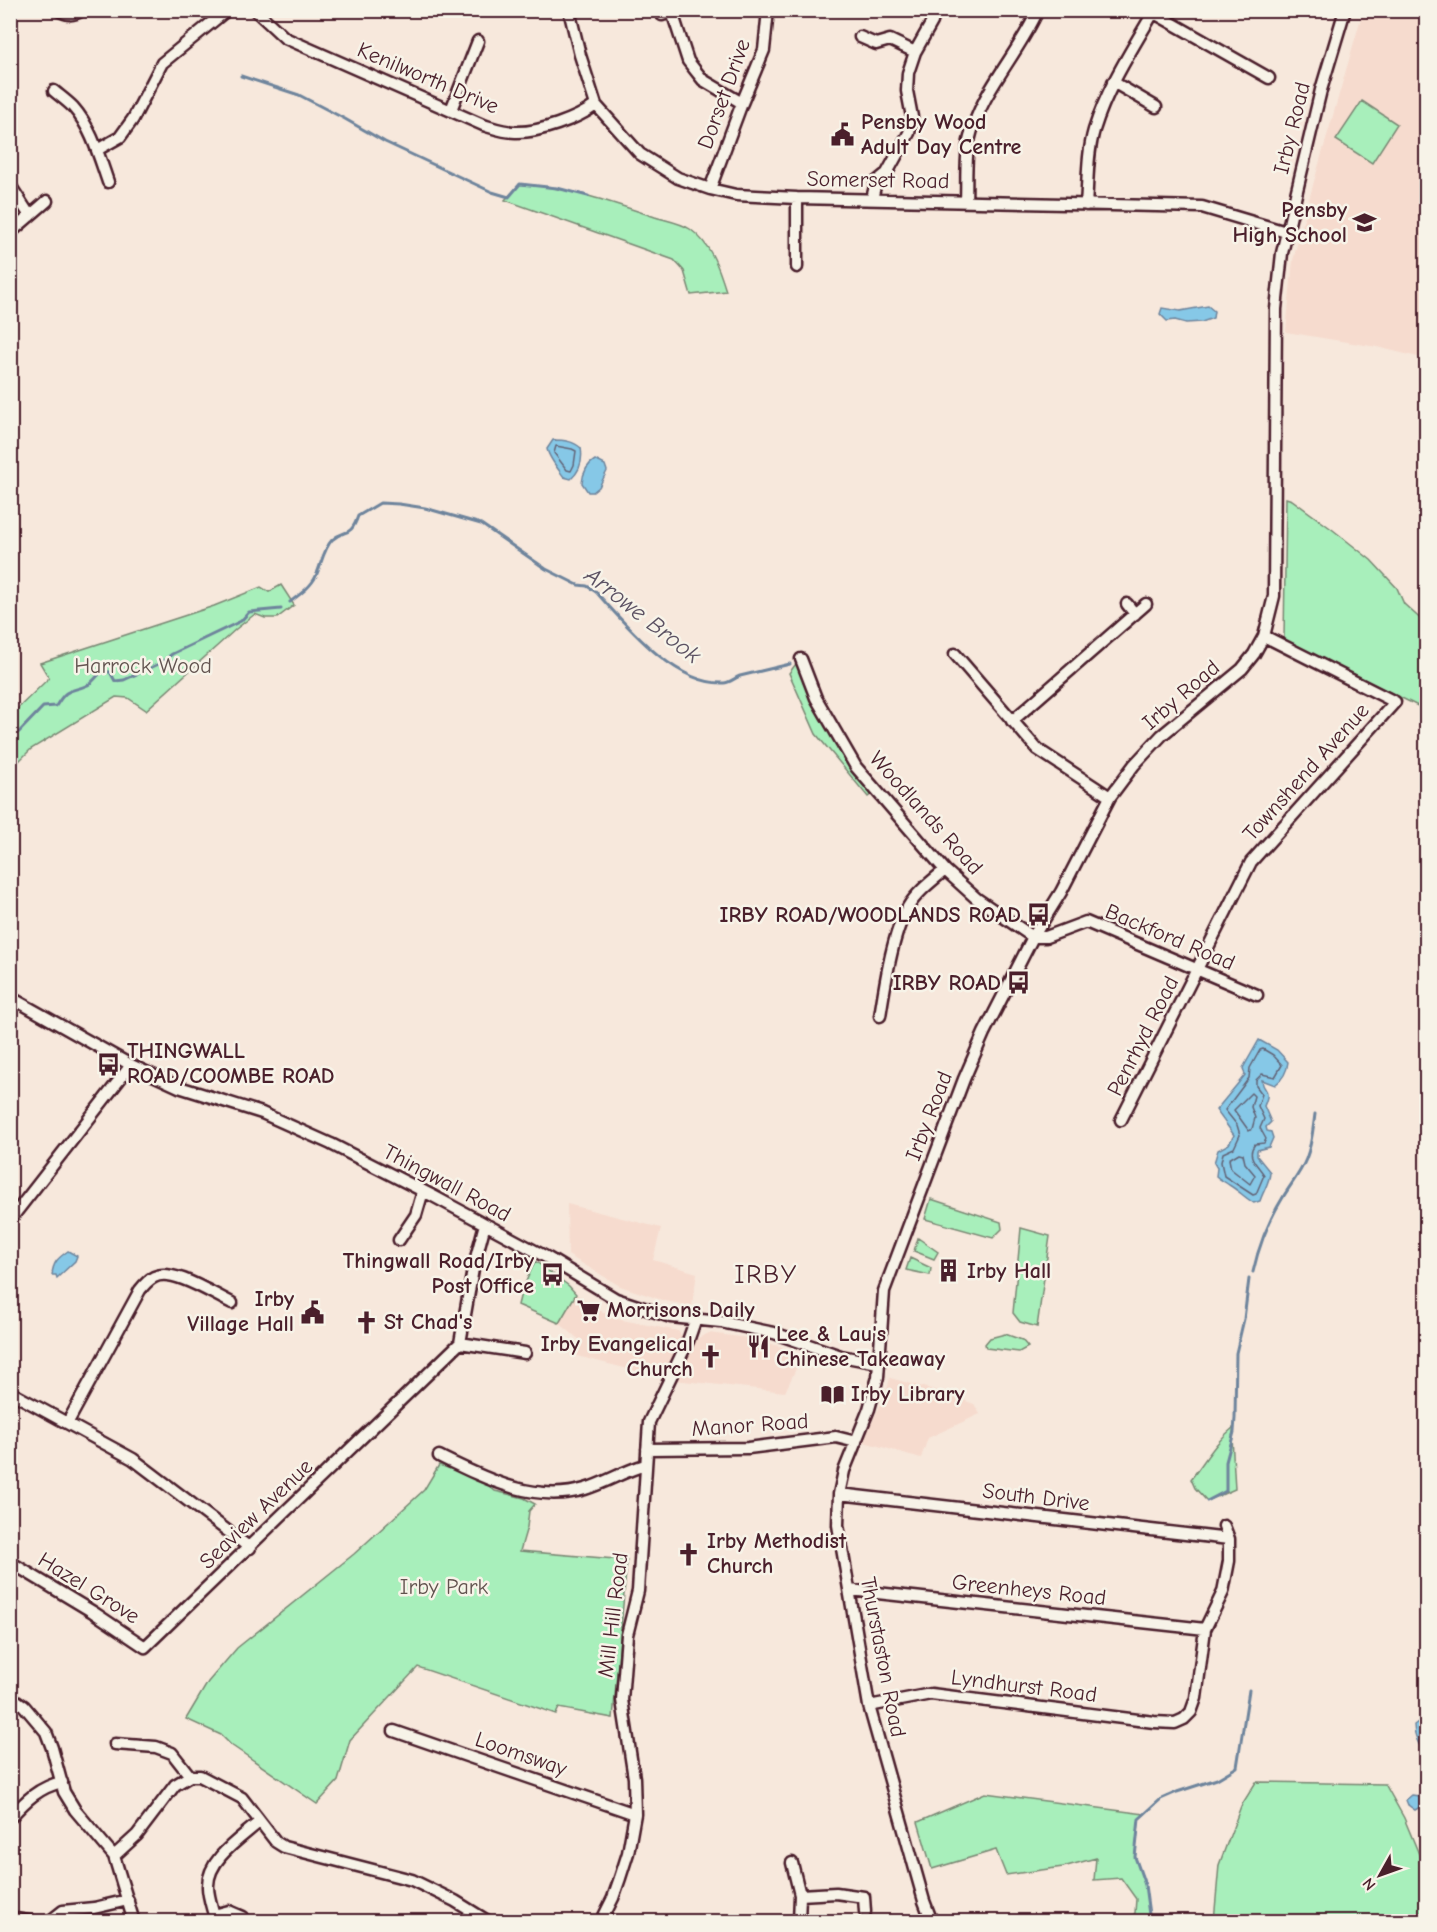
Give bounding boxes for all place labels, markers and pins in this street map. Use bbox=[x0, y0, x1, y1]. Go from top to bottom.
place label: Pensby Wood Adult Day Centre bbox=[861, 109, 1021, 160]
public building icon: Pensby Wood Adult Day Centre bbox=[830, 122, 856, 148]
place label: Pensby High School bbox=[1233, 197, 1348, 248]
school or university icon: Pensby High School bbox=[1352, 210, 1378, 236]
place label: IRBY ROAD/WOODLANDS ROAD bbox=[720, 902, 1021, 928]
bus stop icon: IRBY ROAD/WOODLANDS ROAD bbox=[1026, 902, 1052, 928]
place label: IRBY ROAD bbox=[893, 970, 1001, 996]
bus stop icon: IRBY ROAD bbox=[1006, 970, 1032, 996]
place label: THINGWALL ROAD/COOMBE ROAD bbox=[127, 1038, 335, 1089]
bus stop icon: THINGWALL ROAD/COOMBE ROAD bbox=[96, 1051, 122, 1077]
place label: Thingwall Road/Irby Post Office bbox=[343, 1248, 535, 1299]
building icon: Irby Hall bbox=[936, 1258, 962, 1284]
place label: Irby Hall bbox=[967, 1258, 1051, 1284]
bus stop icon: Thingwall Road/Irby Post Office bbox=[539, 1261, 565, 1287]
place label: Irby Village Hall bbox=[187, 1286, 295, 1337]
supermarket icon: Morrisons Daily bbox=[576, 1297, 602, 1323]
place label: Morrisons Daily bbox=[607, 1297, 755, 1323]
public building icon: Irby Village Hall bbox=[299, 1299, 325, 1325]
church icon: St Chad's bbox=[353, 1309, 379, 1335]
place label: St Chad's bbox=[384, 1309, 472, 1335]
place label: Lee & Lau's Chinese Takeaway bbox=[776, 1321, 946, 1372]
place label: Irby Evangelical Church bbox=[541, 1331, 693, 1382]
restaurant icon: Lee & Lau's Chinese Takeaway bbox=[745, 1334, 771, 1360]
church icon: Irby Evangelical Church bbox=[698, 1344, 724, 1370]
library icon: Irby Library bbox=[820, 1381, 846, 1407]
place label: Irby Library bbox=[851, 1381, 965, 1407]
place label: Irby Methodist Church bbox=[707, 1528, 847, 1579]
church icon: Irby Methodist Church bbox=[676, 1541, 702, 1567]

